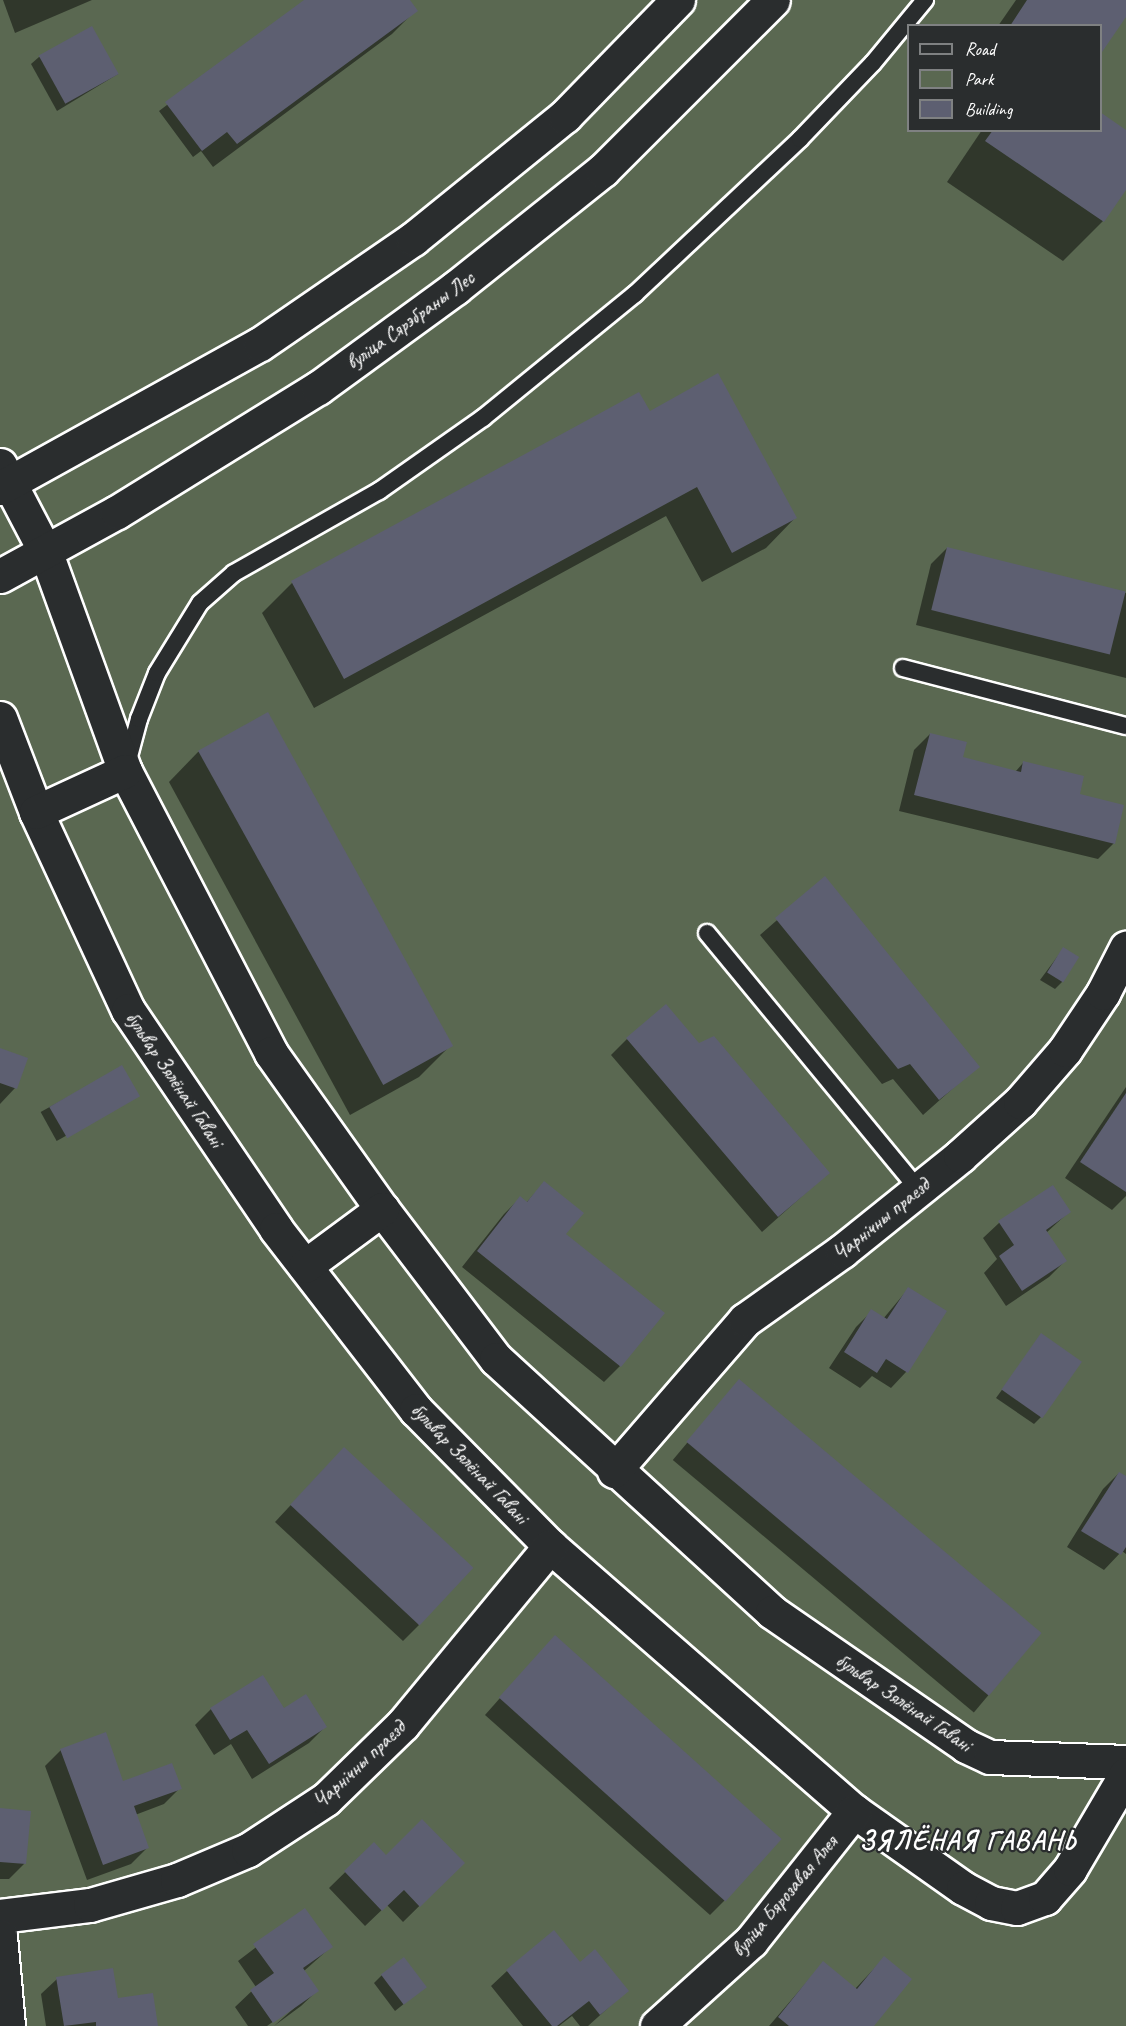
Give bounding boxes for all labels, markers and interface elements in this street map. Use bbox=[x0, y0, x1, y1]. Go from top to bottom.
legend bbox=[907, 24, 1102, 132]
text: Road bbox=[965, 38, 995, 60]
text: Park bbox=[965, 68, 994, 90]
text: Building bbox=[965, 98, 1012, 120]
street label: вуліца Сярэбраны Лес bbox=[340, 265, 480, 375]
street label: бульвар Зялёнай Гавані bbox=[120, 1006, 230, 1152]
street label: Чарнічны праезд bbox=[827, 1172, 935, 1266]
street label: бульвар Зялёнай Гавані bbox=[405, 1397, 535, 1529]
street label: бульвар Зялёнай Гавані bbox=[831, 1647, 977, 1757]
street label: Чарнічны праезд bbox=[307, 1715, 411, 1813]
district label: ЗЯЛЁНАЯ ГАВАНЬ bbox=[858, 1825, 1078, 1857]
street label: вуліца Бярозавая Алея bbox=[725, 1829, 843, 1963]

